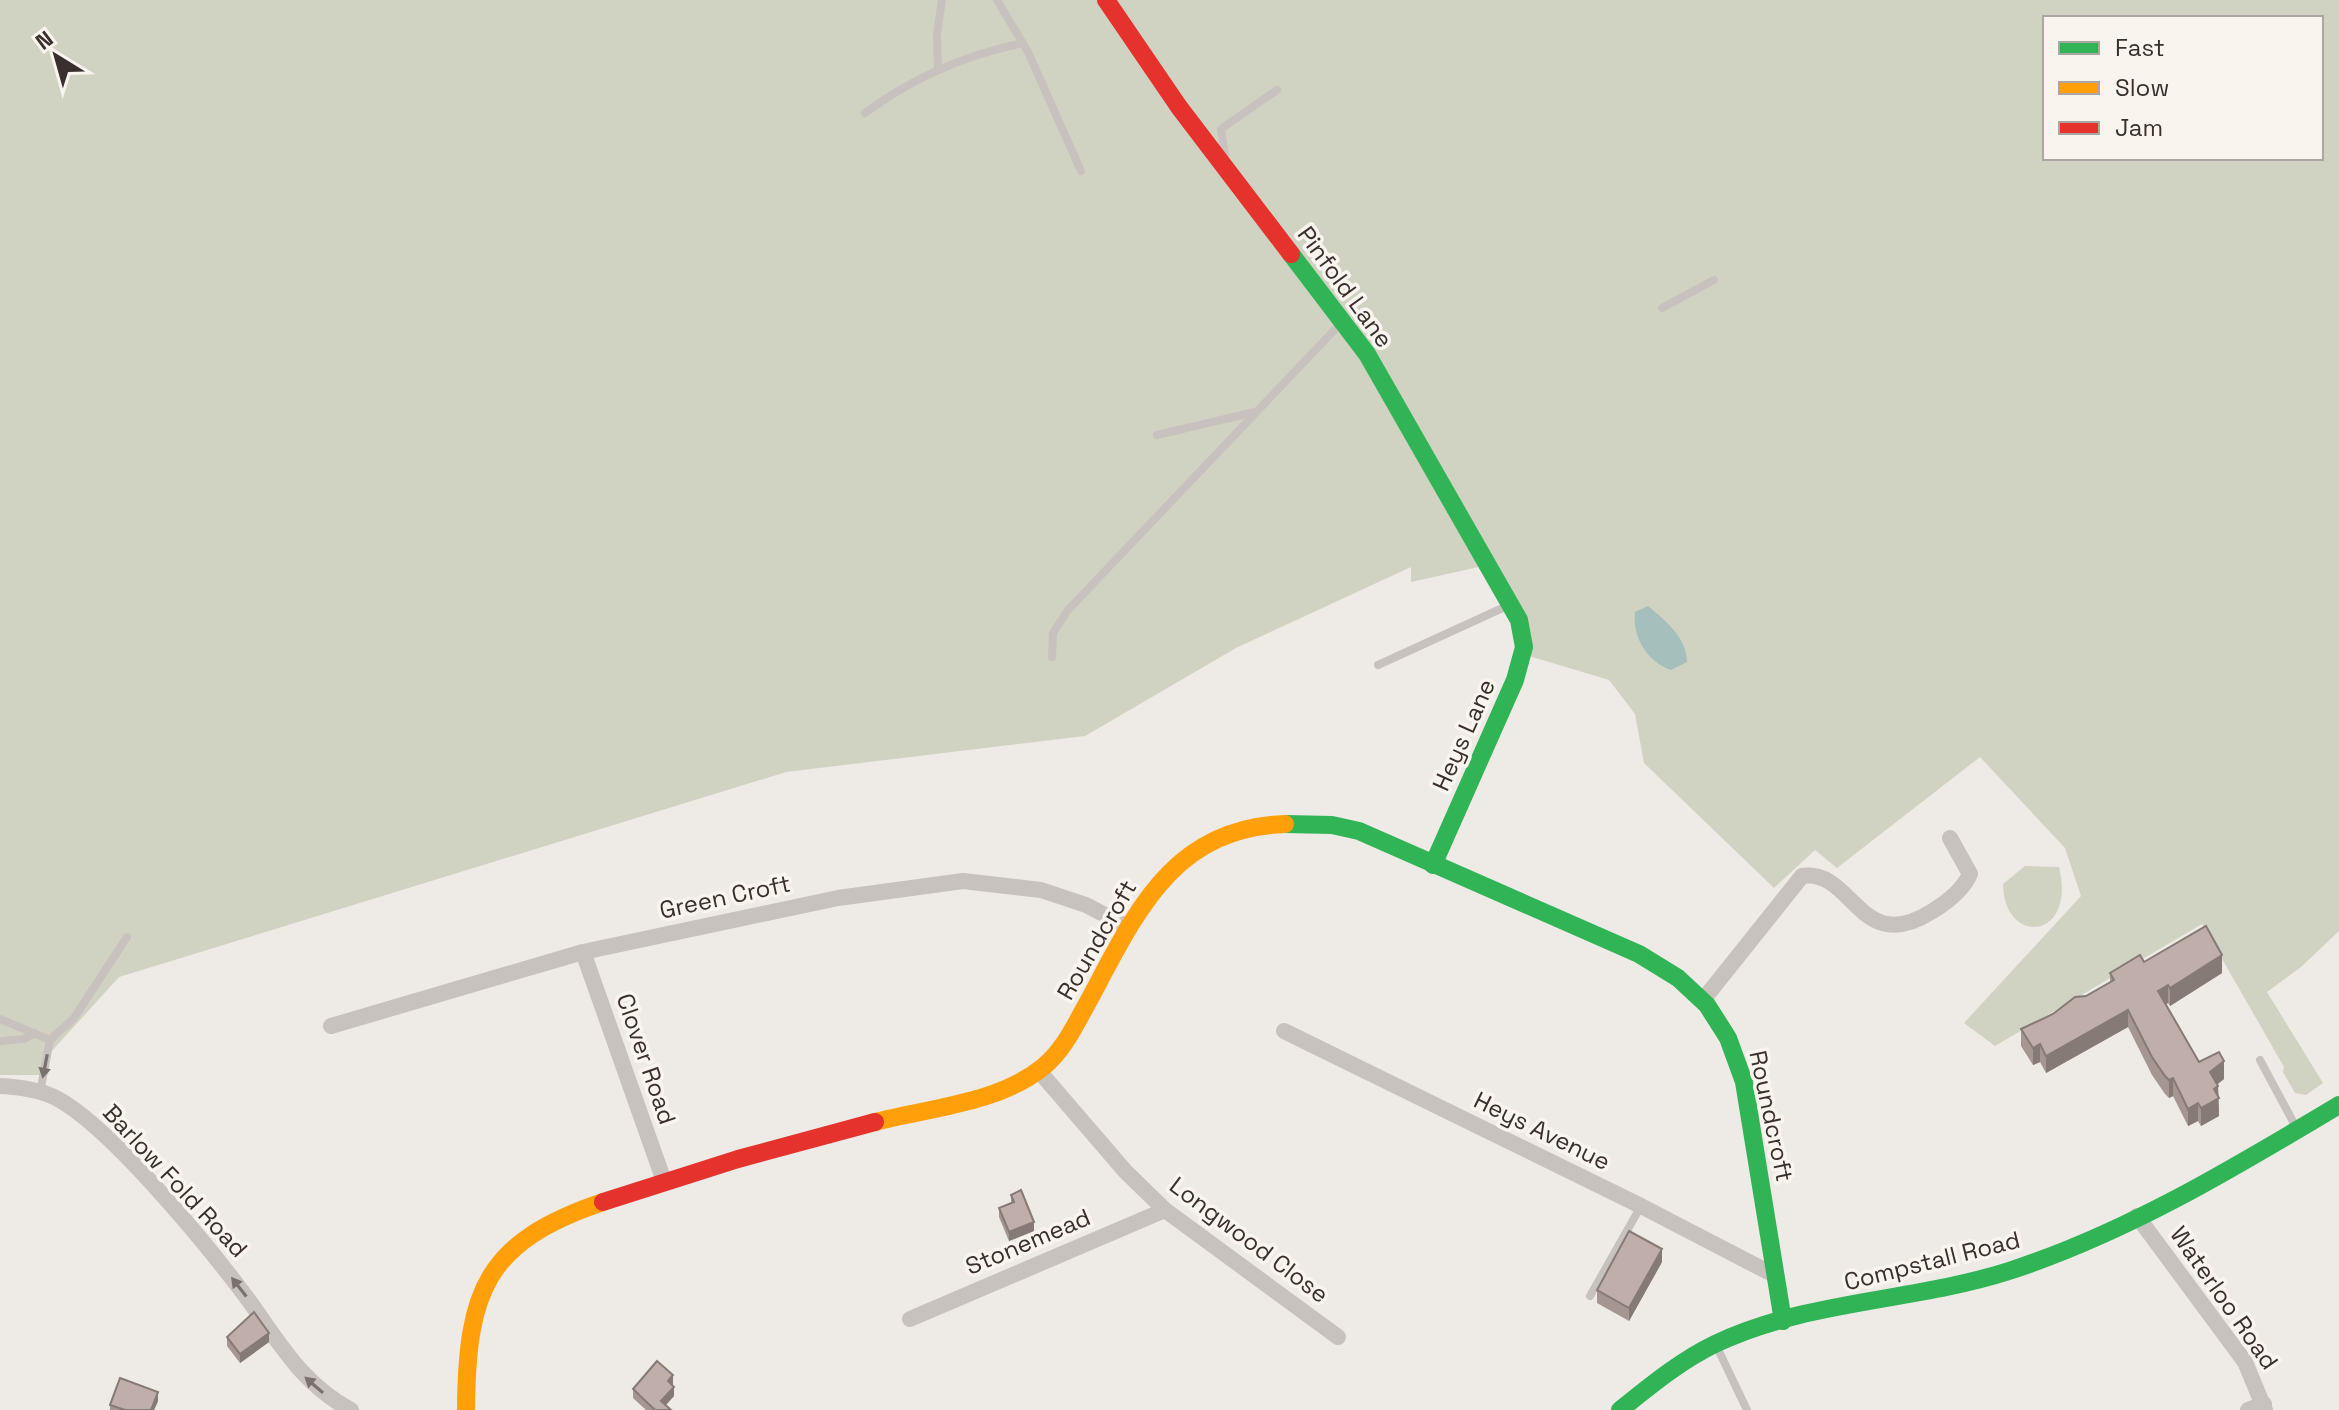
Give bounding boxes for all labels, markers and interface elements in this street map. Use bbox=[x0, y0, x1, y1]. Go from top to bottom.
north arrow bbox=[16, 16, 96, 96]
legend bbox=[2043, 16, 2323, 160]
text: N bbox=[30, 24, 58, 56]
text: Fast bbox=[2115, 32, 2165, 63]
text: Slow bbox=[2115, 72, 2169, 103]
text: Jam bbox=[2115, 112, 2163, 143]
street label: Pinfold Lane bbox=[1291, 220, 1400, 354]
street label: Heys Lane bbox=[1425, 674, 1502, 796]
street label: Green Croft bbox=[656, 867, 793, 926]
street label: Roundcroft bbox=[1050, 874, 1143, 1005]
street label: Clover Road bbox=[610, 989, 683, 1128]
street label: Roundcroft bbox=[1742, 1047, 1801, 1184]
one-way arrow bbox=[38, 1054, 51, 1079]
street label: Heys Avenue bbox=[1469, 1084, 1615, 1177]
street label: Barlow Fold Road bbox=[96, 1097, 254, 1264]
street label: Longwood Close bbox=[1164, 1170, 1335, 1310]
street label: Stonemead bbox=[961, 1201, 1095, 1282]
street label: Waterloo Road bbox=[2163, 1220, 2285, 1376]
street label: Compstall Road bbox=[1841, 1224, 2023, 1297]
one-way arrow bbox=[231, 1277, 247, 1297]
one-way arrow bbox=[304, 1377, 324, 1394]

